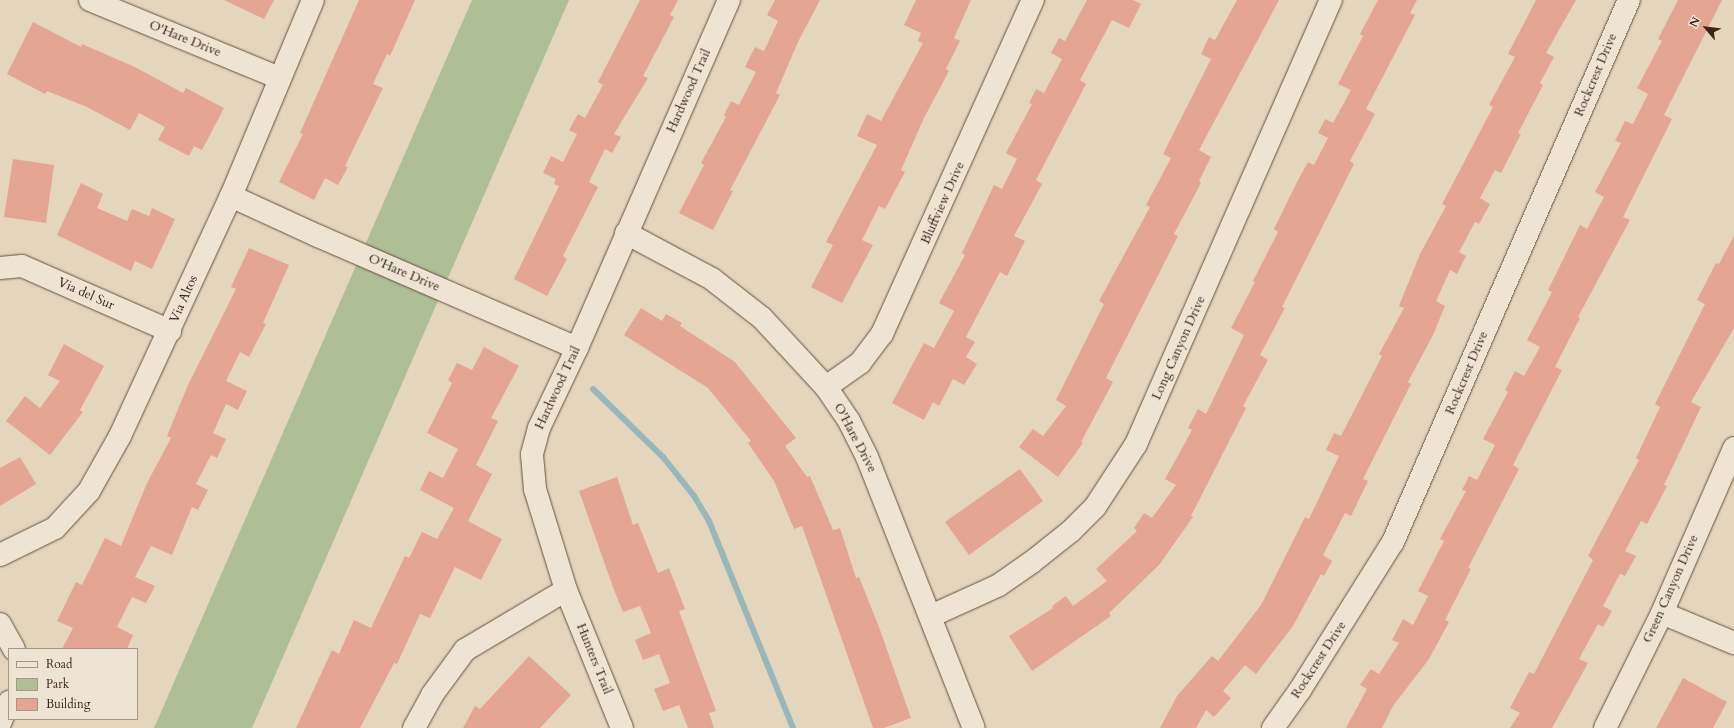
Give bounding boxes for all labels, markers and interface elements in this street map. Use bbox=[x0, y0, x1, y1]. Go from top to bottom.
north arrow bbox=[1686, 8, 1726, 48]
text: N bbox=[1686, 14, 1704, 30]
street label: O'Hare Drive bbox=[147, 17, 223, 61]
street label: Rockcrest Drive bbox=[1571, 31, 1621, 119]
street label: Hardwood Trail bbox=[664, 47, 714, 135]
street label: Bluffview Drive bbox=[918, 159, 968, 247]
street label: O'Hare Drive bbox=[366, 251, 442, 295]
street label: Via Altos bbox=[167, 273, 201, 325]
street label: Via del Sur bbox=[55, 275, 117, 313]
street label: Long Canyon Drive bbox=[1149, 294, 1209, 402]
street label: Rockcrest Drive bbox=[1442, 329, 1492, 417]
street label: Hardwood Trail bbox=[532, 344, 584, 432]
street label: O'Hare Drive bbox=[830, 401, 880, 475]
street label: Green Canyon Drive bbox=[1640, 532, 1702, 646]
street label: Rockcrest Drive bbox=[1288, 618, 1350, 702]
street label: Hunters Trail bbox=[573, 621, 615, 697]
legend bbox=[8, 648, 138, 720]
text: Road bbox=[46, 656, 72, 672]
text: Park bbox=[46, 676, 69, 692]
text: Building bbox=[46, 696, 90, 712]

